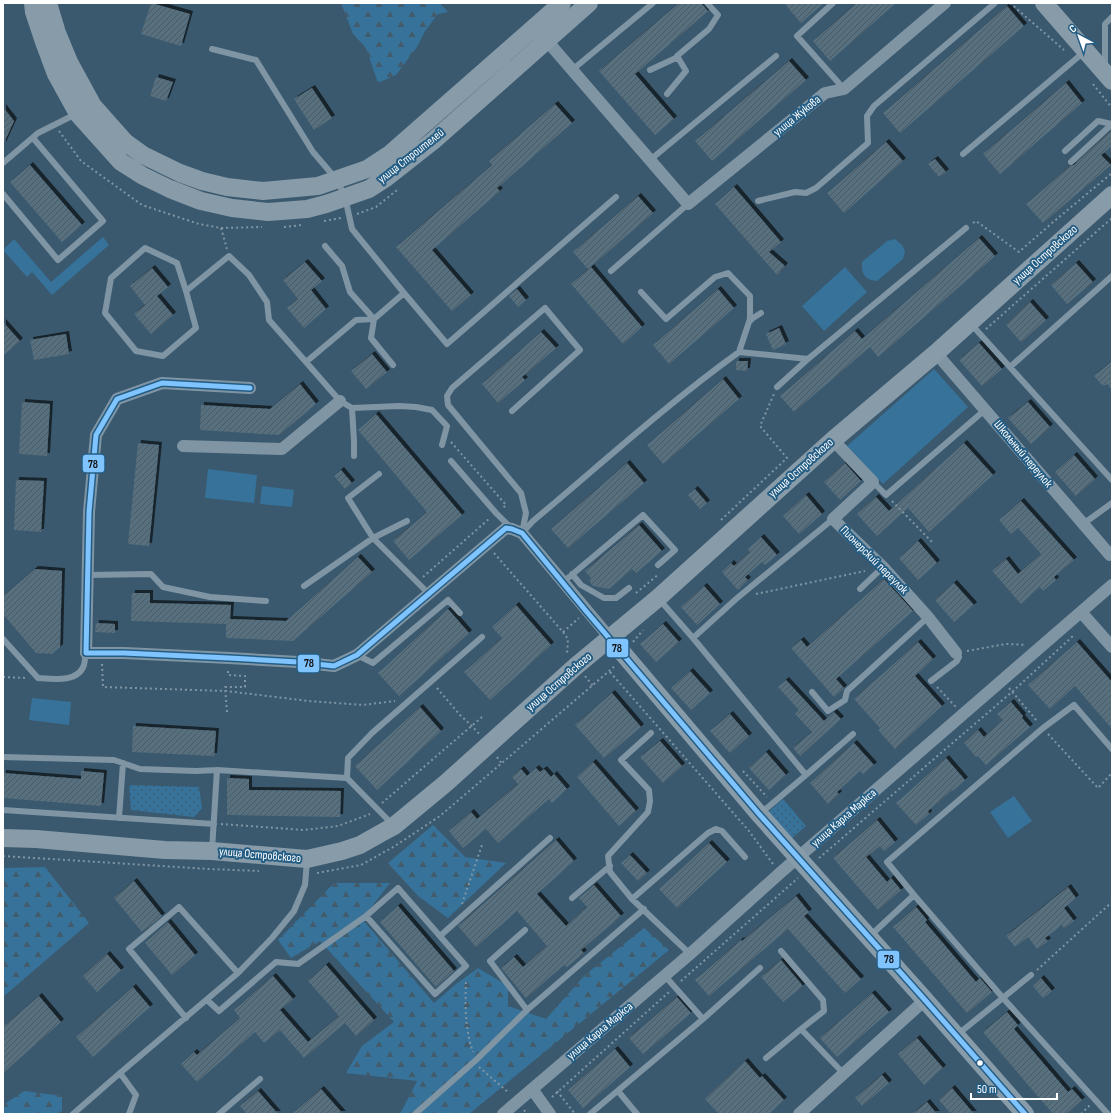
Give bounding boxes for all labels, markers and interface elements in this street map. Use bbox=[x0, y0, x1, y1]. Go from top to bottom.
north arrow bbox=[1059, 16, 1099, 56]
text: С bbox=[1066, 22, 1079, 36]
street label: улица Жукова bbox=[770, 92, 824, 140]
street label: улица Строителей bbox=[375, 125, 447, 187]
street label: улица Островского bbox=[1009, 222, 1081, 288]
street label: Школьный переулок bbox=[990, 417, 1056, 491]
street label: улица Островского bbox=[765, 435, 837, 501]
line badge: 78 bbox=[82, 454, 105, 473]
text: 78 bbox=[88, 458, 98, 471]
street label: Пионерский переулок bbox=[837, 523, 912, 598]
line badge: 78 bbox=[606, 638, 629, 658]
text: 78 bbox=[612, 642, 622, 655]
street label: улица Островского bbox=[523, 649, 595, 715]
line badge: 78 bbox=[297, 654, 320, 673]
text: 78 bbox=[304, 657, 314, 670]
street label: улица Карла Маркса bbox=[808, 785, 880, 850]
street label: улица Островского bbox=[218, 844, 302, 866]
line badge: 78 bbox=[877, 950, 900, 969]
text: 78 bbox=[884, 953, 894, 966]
street label: улица Карла Маркса bbox=[564, 999, 636, 1063]
unlabelled marker bbox=[975, 1058, 985, 1068]
scale bar bbox=[971, 1075, 1057, 1101]
text: 50 m bbox=[977, 1082, 997, 1097]

